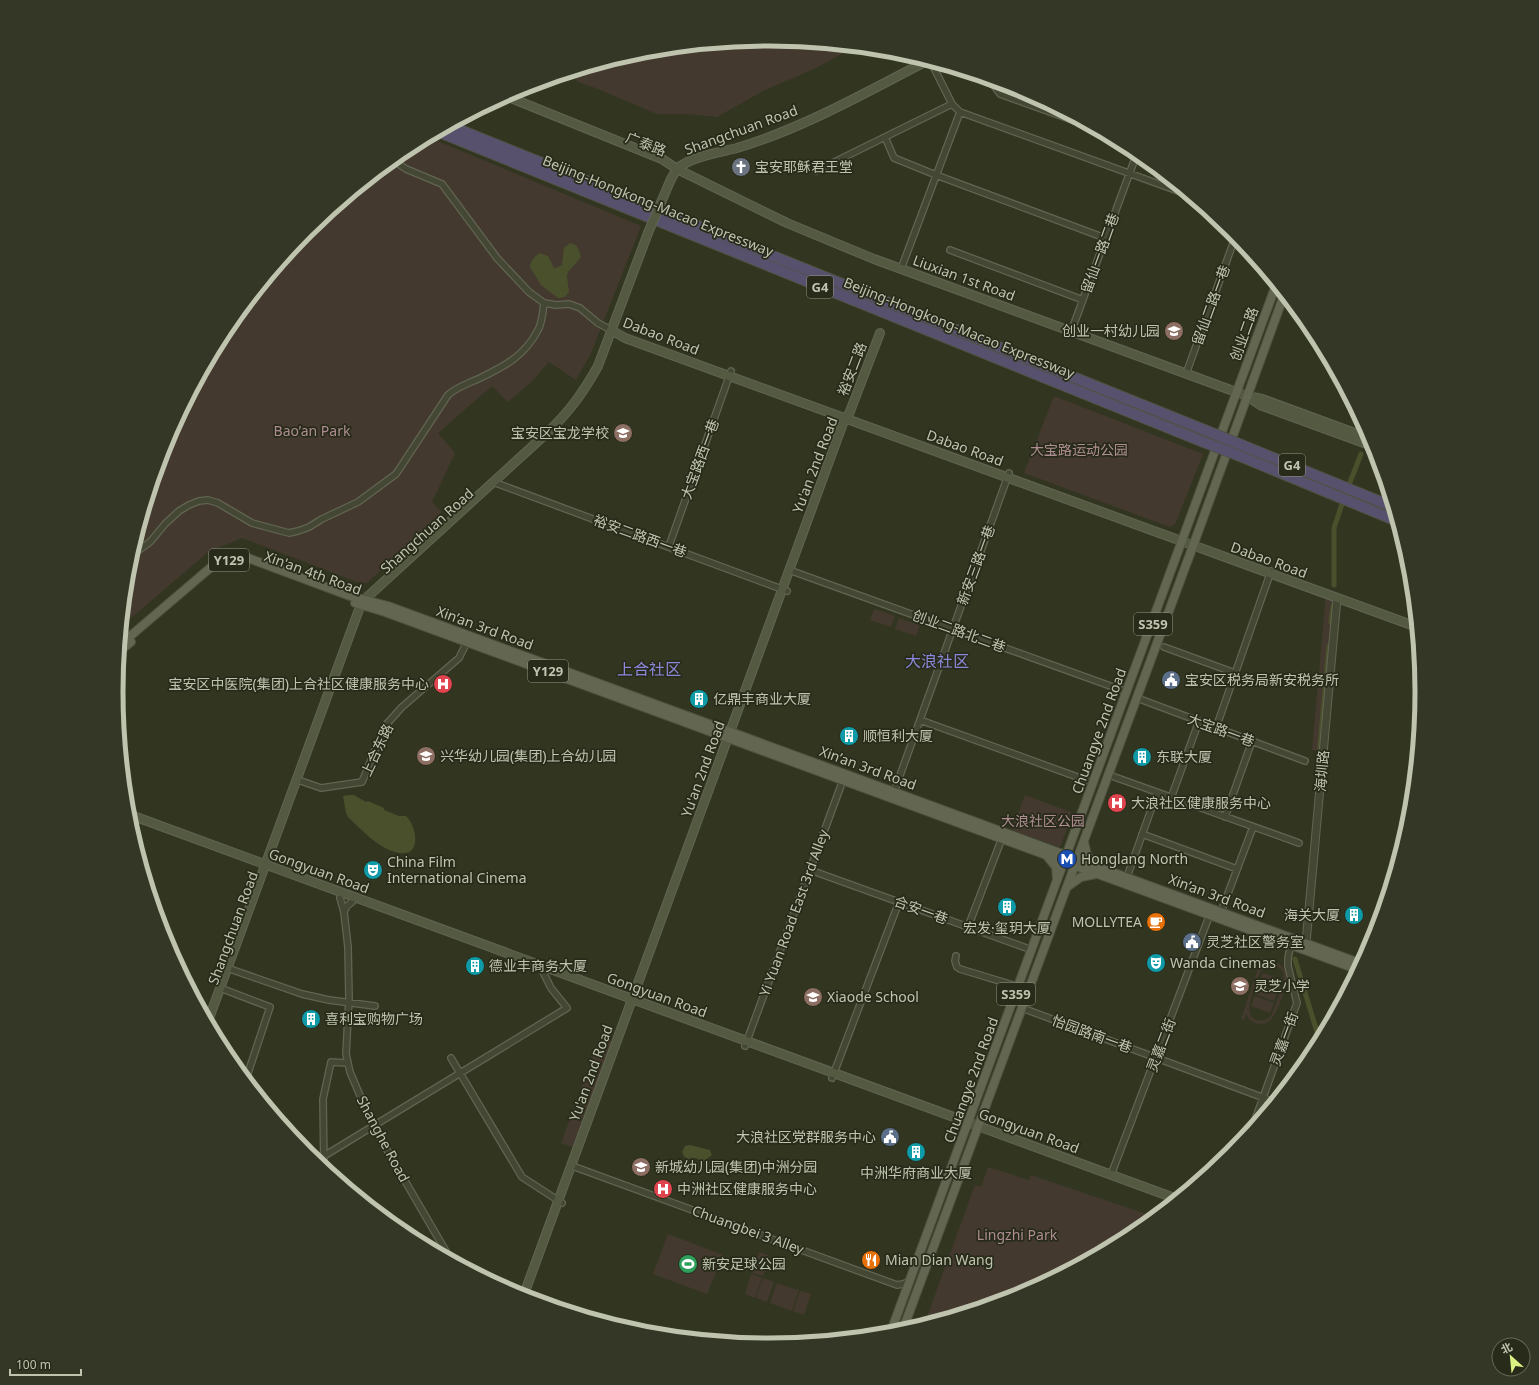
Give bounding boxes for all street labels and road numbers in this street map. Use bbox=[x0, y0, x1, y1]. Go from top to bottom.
street label: Shangchuan Road bbox=[682, 100, 800, 159]
street label: 广泰路 bbox=[623, 127, 669, 160]
street label: Beijing-Hongkong-Macao Expressway bbox=[540, 150, 777, 261]
street label: 留仙一路二巷 bbox=[1076, 210, 1123, 296]
street label: Liuxian 1st Road bbox=[910, 250, 1018, 305]
street label: 留仙二路一巷 bbox=[1187, 262, 1234, 348]
street label: Beijing-Hongkong-Macao Expressway bbox=[841, 272, 1078, 383]
road number: G4 bbox=[807, 276, 833, 298]
street label: 创业二路 bbox=[1225, 304, 1262, 363]
street label: Dabao Road bbox=[620, 312, 702, 359]
street label: 裕安二路 bbox=[833, 339, 870, 398]
street label: Yu'an 2nd Road bbox=[787, 414, 842, 516]
street label: 大宝路西一巷 bbox=[676, 416, 723, 502]
street label: Dabao Road bbox=[924, 425, 1006, 470]
road number: G4 bbox=[1279, 454, 1305, 476]
street label: Shangchuan Road bbox=[376, 484, 477, 578]
street label: 裕安二路西一巷 bbox=[591, 510, 689, 561]
street label: 新安三路一巷 bbox=[952, 522, 999, 608]
street label: Dabao Road bbox=[1228, 537, 1310, 582]
street label: Xin'an 4th Road bbox=[262, 546, 364, 599]
road number: Y129 bbox=[209, 549, 249, 571]
street label: Xin’an 3rd Road bbox=[434, 601, 536, 654]
street label: 创业二路北二巷 bbox=[910, 605, 1008, 656]
road number: S359 bbox=[1134, 613, 1172, 635]
road number: Y129 bbox=[528, 660, 568, 682]
street label: Chuangye 2nd Road bbox=[1067, 665, 1130, 796]
street label: 大宝路一巷 bbox=[1185, 709, 1257, 750]
street label: Yu'an 2nd Road bbox=[676, 718, 729, 820]
street label: 上合东路 bbox=[356, 720, 397, 779]
street label: Xin’an 3rd Road bbox=[817, 741, 919, 794]
street label: 海圳路 bbox=[1310, 749, 1333, 793]
street label: Yi Yuan Road East 3rd Alley bbox=[754, 826, 833, 999]
street label: Gongyuan Road bbox=[266, 844, 372, 898]
street label: Shangchuan Road bbox=[203, 869, 262, 987]
street label: Xin’an 3rd Road bbox=[1166, 869, 1268, 922]
street label: 合安一巷 bbox=[892, 891, 951, 928]
street label: Gongyuan Road bbox=[604, 968, 710, 1022]
road number: S359 bbox=[997, 983, 1035, 1005]
street label: 灵嘉一街 bbox=[1265, 1009, 1302, 1068]
street label: 怡园路南一巷 bbox=[1049, 1010, 1135, 1057]
street label: Chuangye 2nd Road bbox=[939, 1014, 1002, 1145]
street label: 灵嘉二街 bbox=[1142, 1015, 1179, 1074]
street label: Yu'an 2nd Road bbox=[564, 1022, 617, 1124]
street label: Shanghe Road bbox=[353, 1092, 414, 1185]
street label: Gongyuan Road bbox=[976, 1104, 1082, 1158]
street label: Chuangbei 3 Alley bbox=[690, 1200, 807, 1259]

